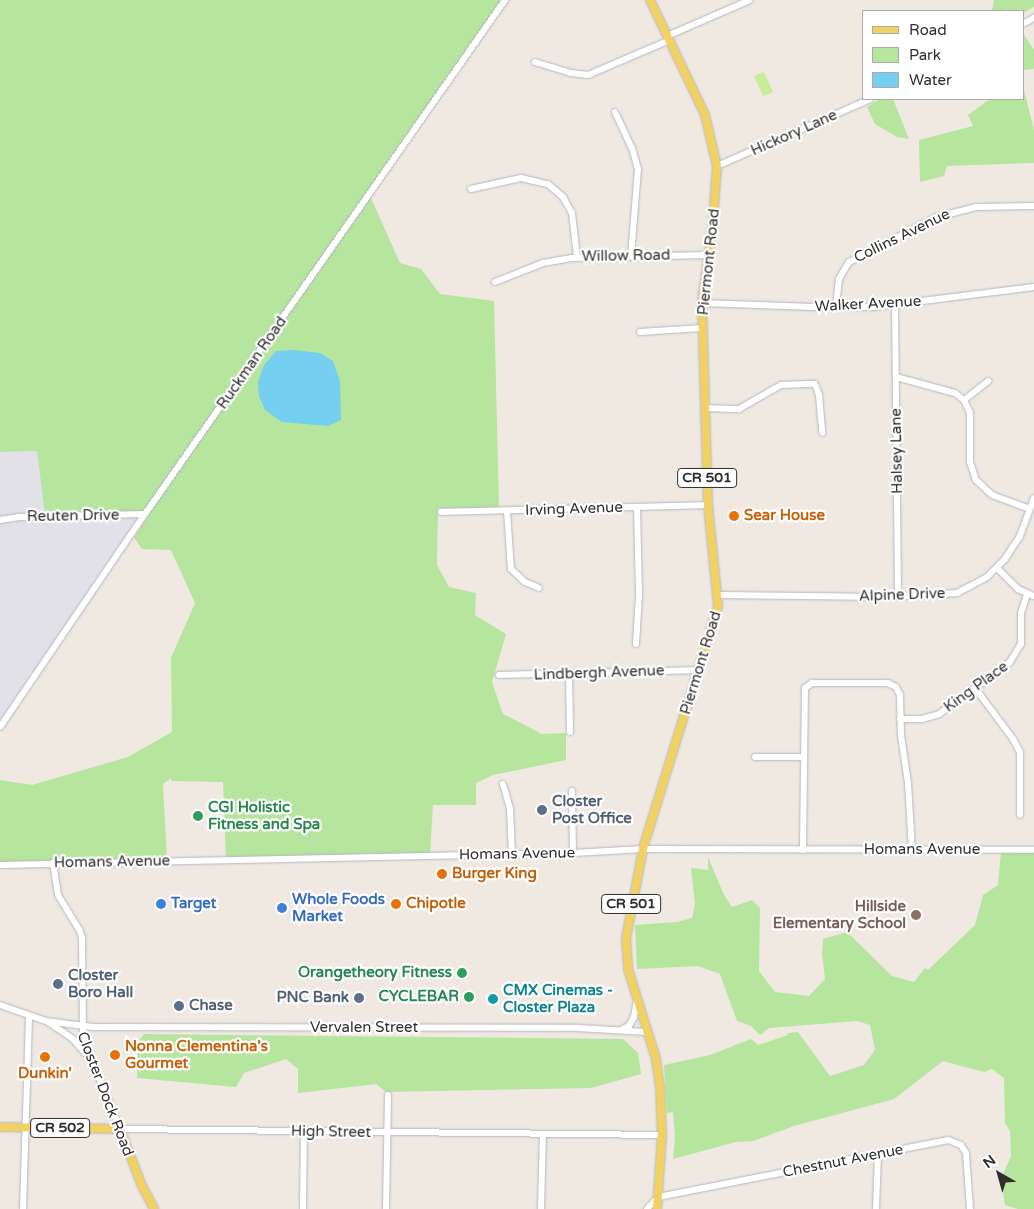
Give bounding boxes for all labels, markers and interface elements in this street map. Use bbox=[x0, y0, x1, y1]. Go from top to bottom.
legend bbox=[862, 10, 1024, 100]
text: Road bbox=[909, 21, 947, 39]
text: Park bbox=[909, 46, 941, 64]
text: Water bbox=[909, 71, 952, 89]
street label: Hickory Lane bbox=[748, 106, 840, 160]
street label: Collins Avenue bbox=[851, 205, 953, 267]
street label: Piermont Road bbox=[694, 208, 724, 316]
street label: Willow Road bbox=[581, 246, 671, 266]
street label: Walker Avenue bbox=[814, 292, 922, 316]
street label: Ruckman Road bbox=[213, 313, 291, 413]
street label: Halsey Lane bbox=[887, 408, 907, 494]
road number: CR 501 bbox=[677, 466, 737, 489]
street label: Irving Avenue bbox=[525, 498, 623, 520]
street label: Reuten Drive bbox=[27, 506, 119, 526]
place label: Sear House bbox=[744, 507, 825, 525]
marker: Sear House bbox=[728, 510, 740, 522]
street label: Alpine Drive bbox=[858, 584, 946, 606]
street label: Piermont Road bbox=[677, 609, 725, 717]
street label: King Place bbox=[940, 658, 1012, 716]
street label: Lindbergh Avenue bbox=[533, 662, 665, 684]
place label: Closter Post Office bbox=[552, 792, 632, 827]
place label: CGI Holistic Fitness and Spa bbox=[208, 798, 320, 833]
marker: Closter Post Office bbox=[536, 804, 548, 816]
marker: CGI Holistic Fitness and Spa bbox=[192, 810, 204, 822]
street label: Homans Avenue bbox=[864, 841, 980, 859]
street label: Homans Avenue bbox=[459, 844, 575, 864]
street label: Homans Avenue bbox=[54, 852, 170, 872]
place label: Burger King bbox=[452, 865, 537, 883]
marker: Burger King bbox=[436, 868, 448, 880]
place label: Whole Foods Market bbox=[292, 890, 385, 925]
road number: CR 501 bbox=[601, 892, 661, 916]
place label: Target bbox=[171, 895, 217, 913]
place label: Chipotle bbox=[406, 895, 466, 913]
place label: Hillside Elementary School bbox=[773, 897, 906, 932]
marker: Target bbox=[155, 898, 167, 910]
marker: Chipotle bbox=[390, 898, 402, 910]
marker: Whole Foods Market bbox=[276, 902, 288, 914]
marker: Hillside Elementary School bbox=[910, 909, 922, 921]
place label: Orangetheory Fitness bbox=[298, 964, 452, 982]
place label: Closter Boro Hall bbox=[68, 966, 133, 1001]
marker: Orangetheory Fitness bbox=[456, 967, 468, 979]
marker: Closter Boro Hall bbox=[52, 978, 64, 990]
place label: CMX Cinemas - Closter Plaza bbox=[503, 981, 613, 1016]
place label: CYCLEBAR bbox=[379, 988, 459, 1006]
place label: PNC Bank bbox=[276, 989, 349, 1007]
marker: CYCLEBAR bbox=[463, 991, 475, 1003]
marker: PNC Bank bbox=[353, 992, 365, 1004]
marker: CMX Cinemas - Closter Plaza bbox=[487, 993, 499, 1005]
place label: Chase bbox=[189, 997, 233, 1015]
marker: Chase bbox=[173, 1000, 185, 1012]
street label: Vervalen Street bbox=[310, 1019, 418, 1037]
street label: Closter Dock Road bbox=[73, 1029, 137, 1159]
place label: Nonna Clementina's Gourmet bbox=[125, 1037, 268, 1072]
marker: Nonna Clementina's Gourmet bbox=[109, 1049, 121, 1061]
marker: Dunkin' bbox=[39, 1051, 51, 1063]
place label: Dunkin' bbox=[18, 1065, 72, 1083]
road number: CR 502 bbox=[30, 1116, 90, 1140]
street label: High Street bbox=[291, 1122, 371, 1142]
street label: Chestnut Avenue bbox=[781, 1140, 905, 1182]
north arrow bbox=[974, 1149, 1024, 1199]
text: N bbox=[980, 1152, 999, 1172]

